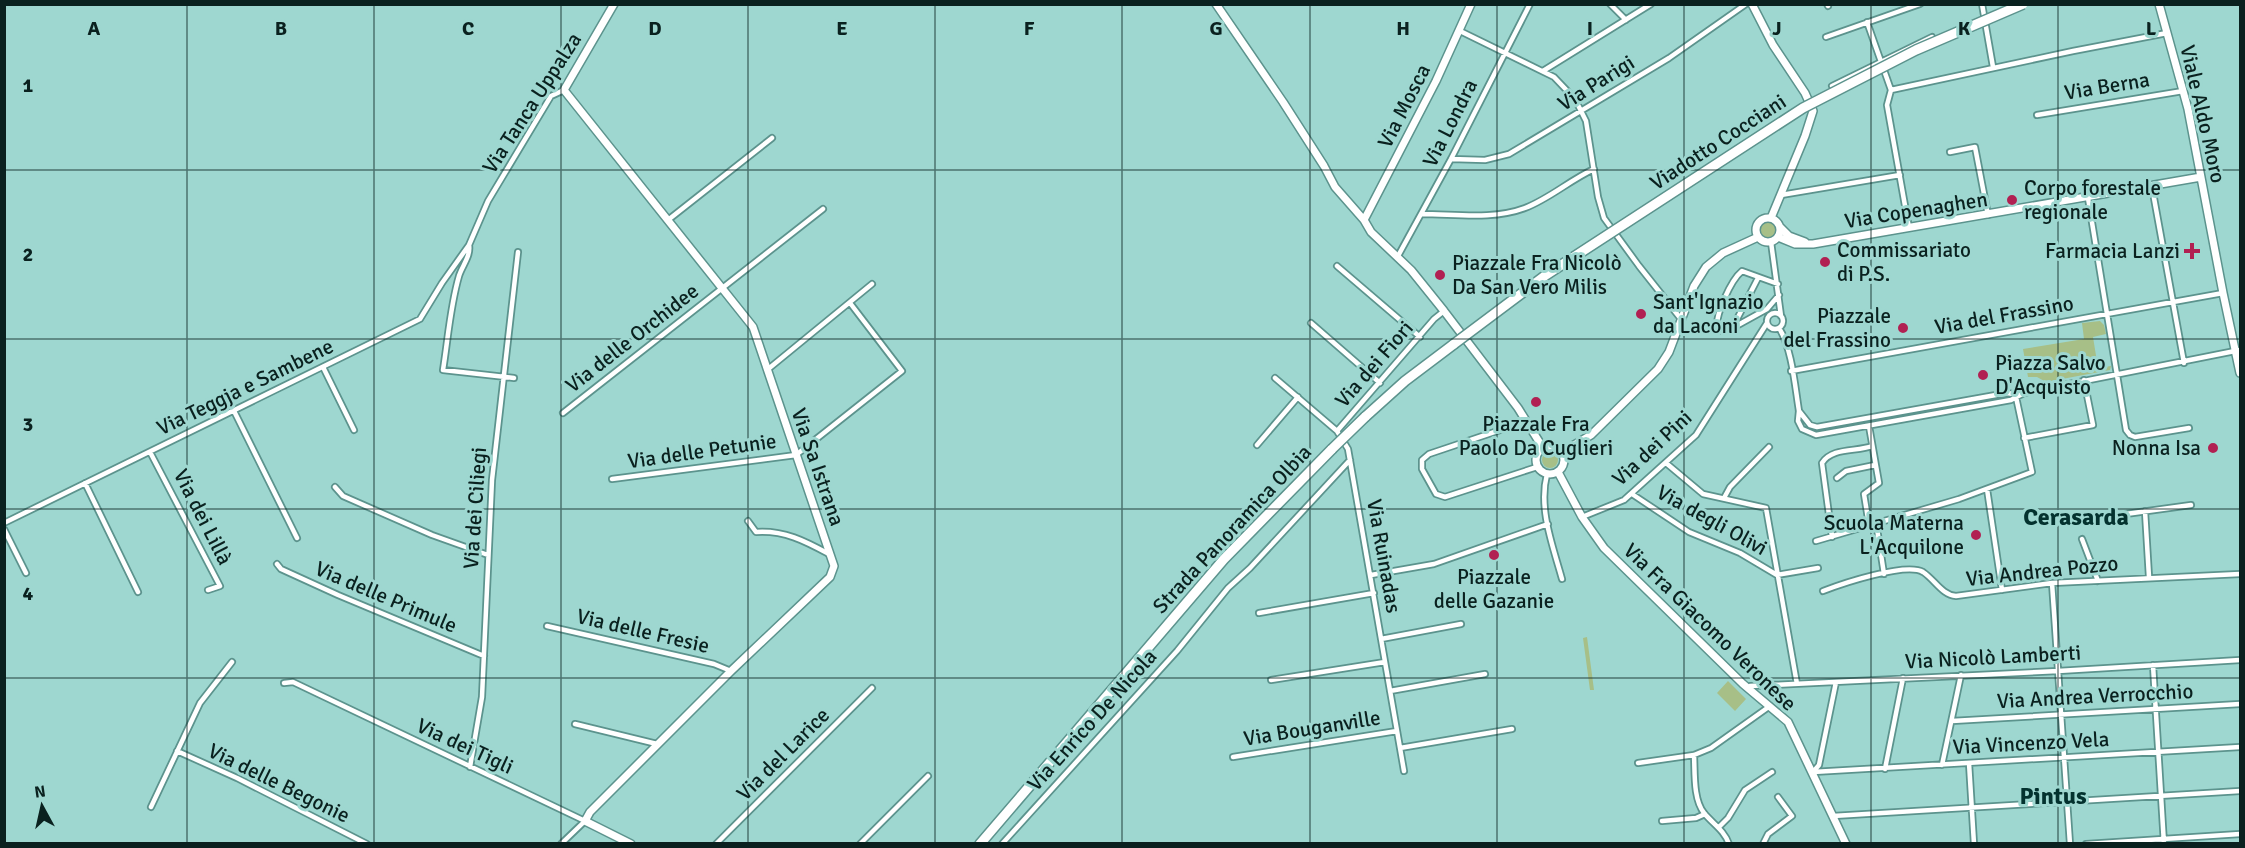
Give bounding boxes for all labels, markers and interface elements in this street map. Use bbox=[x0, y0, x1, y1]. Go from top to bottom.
text: A bbox=[88, 16, 101, 41]
text: B bbox=[275, 16, 287, 41]
text: C bbox=[462, 16, 474, 41]
text: D bbox=[648, 16, 662, 41]
text: E bbox=[836, 16, 848, 41]
text: F bbox=[1024, 16, 1035, 41]
text: G bbox=[1209, 16, 1223, 41]
text: H bbox=[1396, 16, 1410, 41]
text: I bbox=[1587, 16, 1593, 41]
text: J bbox=[1772, 16, 1782, 41]
text: K bbox=[1958, 16, 1971, 41]
text: L bbox=[2146, 16, 2157, 41]
street label: Via Tanca Uppalza bbox=[477, 28, 587, 178]
street label: Viale Aldo Moro bbox=[2174, 42, 2232, 186]
street label: Via Parigi bbox=[1553, 49, 1639, 117]
street label: Via Mosca bbox=[1372, 60, 1436, 152]
street label: Via Berna bbox=[2062, 66, 2152, 106]
text: 1 bbox=[23, 73, 34, 98]
street label: Via Londra bbox=[1417, 75, 1483, 171]
street label: Viadotto Cocciani bbox=[1645, 88, 1791, 196]
place label: Corpo forestale regionale bbox=[2024, 175, 2161, 225]
street label: Via Copenaghen bbox=[1843, 186, 1989, 234]
marker: Corpo forestale regionale bbox=[2005, 193, 2019, 207]
place label: Commissariato di P.S. bbox=[1837, 237, 1971, 287]
place label: Farmacia Lanzi bbox=[2045, 238, 2180, 264]
text: 2 bbox=[23, 242, 33, 267]
marker: Farmacia Lanzi bbox=[2185, 244, 2199, 258]
place label: Piazzale Fra Nicolò Da San Vero Milis bbox=[1452, 250, 1622, 300]
marker: Commissariato di P.S. bbox=[1818, 255, 1832, 269]
marker: Piazzale Fra Nicolò Da San Vero Milis bbox=[1433, 268, 1447, 282]
street label: Via delle Orchidee bbox=[560, 278, 704, 398]
place label: Sant'Ignazio da Laconi bbox=[1653, 289, 1764, 339]
street label: Via del Frassino bbox=[1932, 290, 2076, 340]
place label: Piazzale del Frassino bbox=[1783, 303, 1891, 353]
marker: Sant'Ignazio da Laconi bbox=[1634, 307, 1648, 321]
street label: Via dei Fiori bbox=[1329, 315, 1419, 413]
marker: Piazzale del Frassino bbox=[1896, 321, 1910, 335]
street label: Via Teggja e Sambene bbox=[153, 333, 337, 441]
place label: Piazza Salvo D'Acquisto bbox=[1995, 350, 2106, 400]
marker: Piazza Salvo D'Acquisto bbox=[1976, 368, 1990, 382]
marker: Piazzale Fra Paolo Da Cuglieri bbox=[1529, 395, 1543, 409]
street label: Via dei Pini bbox=[1607, 404, 1697, 492]
street label: Via Sa Istrana bbox=[786, 405, 850, 529]
place label: Piazzale Fra Paolo Da Cuglieri bbox=[1459, 411, 1613, 461]
text: 3 bbox=[23, 412, 33, 437]
street label: Via delle Petunie bbox=[626, 428, 778, 474]
place label: Nonna Isa bbox=[2112, 435, 2201, 461]
street label: Strada Panoramica Olbia bbox=[1147, 439, 1317, 619]
marker: Nonna Isa bbox=[2206, 441, 2220, 455]
street label: Via dei Ciliegi bbox=[458, 446, 492, 570]
street label: Via dei Lillà bbox=[168, 465, 238, 569]
street label: Via degli Olivi bbox=[1652, 479, 1772, 561]
street label: Via Ruinadas bbox=[1361, 497, 1407, 615]
district label: Cerasarda bbox=[2023, 502, 2129, 532]
place label: Scuola Materna L'Acquilone bbox=[1824, 510, 1964, 560]
marker: Scuola Materna L'Acquilone bbox=[1969, 528, 1983, 542]
street label: Via Fra Giacomo Veronese bbox=[1618, 538, 1802, 716]
marker: Piazzale delle Gazanie bbox=[1487, 548, 1501, 562]
street label: Via Andrea Pozzo bbox=[1965, 550, 2119, 592]
street label: Via delle Primule bbox=[311, 555, 461, 639]
place label: Piazzale delle Gazanie bbox=[1434, 564, 1554, 614]
text: 4 bbox=[23, 581, 34, 606]
street label: Via delle Fresie bbox=[574, 603, 712, 659]
street label: Via Nicolò Lamberti bbox=[1904, 639, 2082, 675]
street label: Via Enrico De Nicola bbox=[1022, 644, 1162, 796]
street label: Via Andrea Verrocchio bbox=[1996, 678, 2194, 714]
street label: Via del Larice bbox=[731, 702, 835, 806]
street label: Via Bouganville bbox=[1242, 704, 1382, 752]
street label: Via dei Tigli bbox=[412, 712, 518, 780]
street label: Via Vincenzo Vela bbox=[1952, 726, 2110, 760]
street label: Via delle Begonie bbox=[204, 737, 354, 829]
north arrow bbox=[12, 776, 72, 836]
text: N bbox=[33, 781, 47, 803]
district label: Pintus bbox=[2019, 781, 2087, 811]

